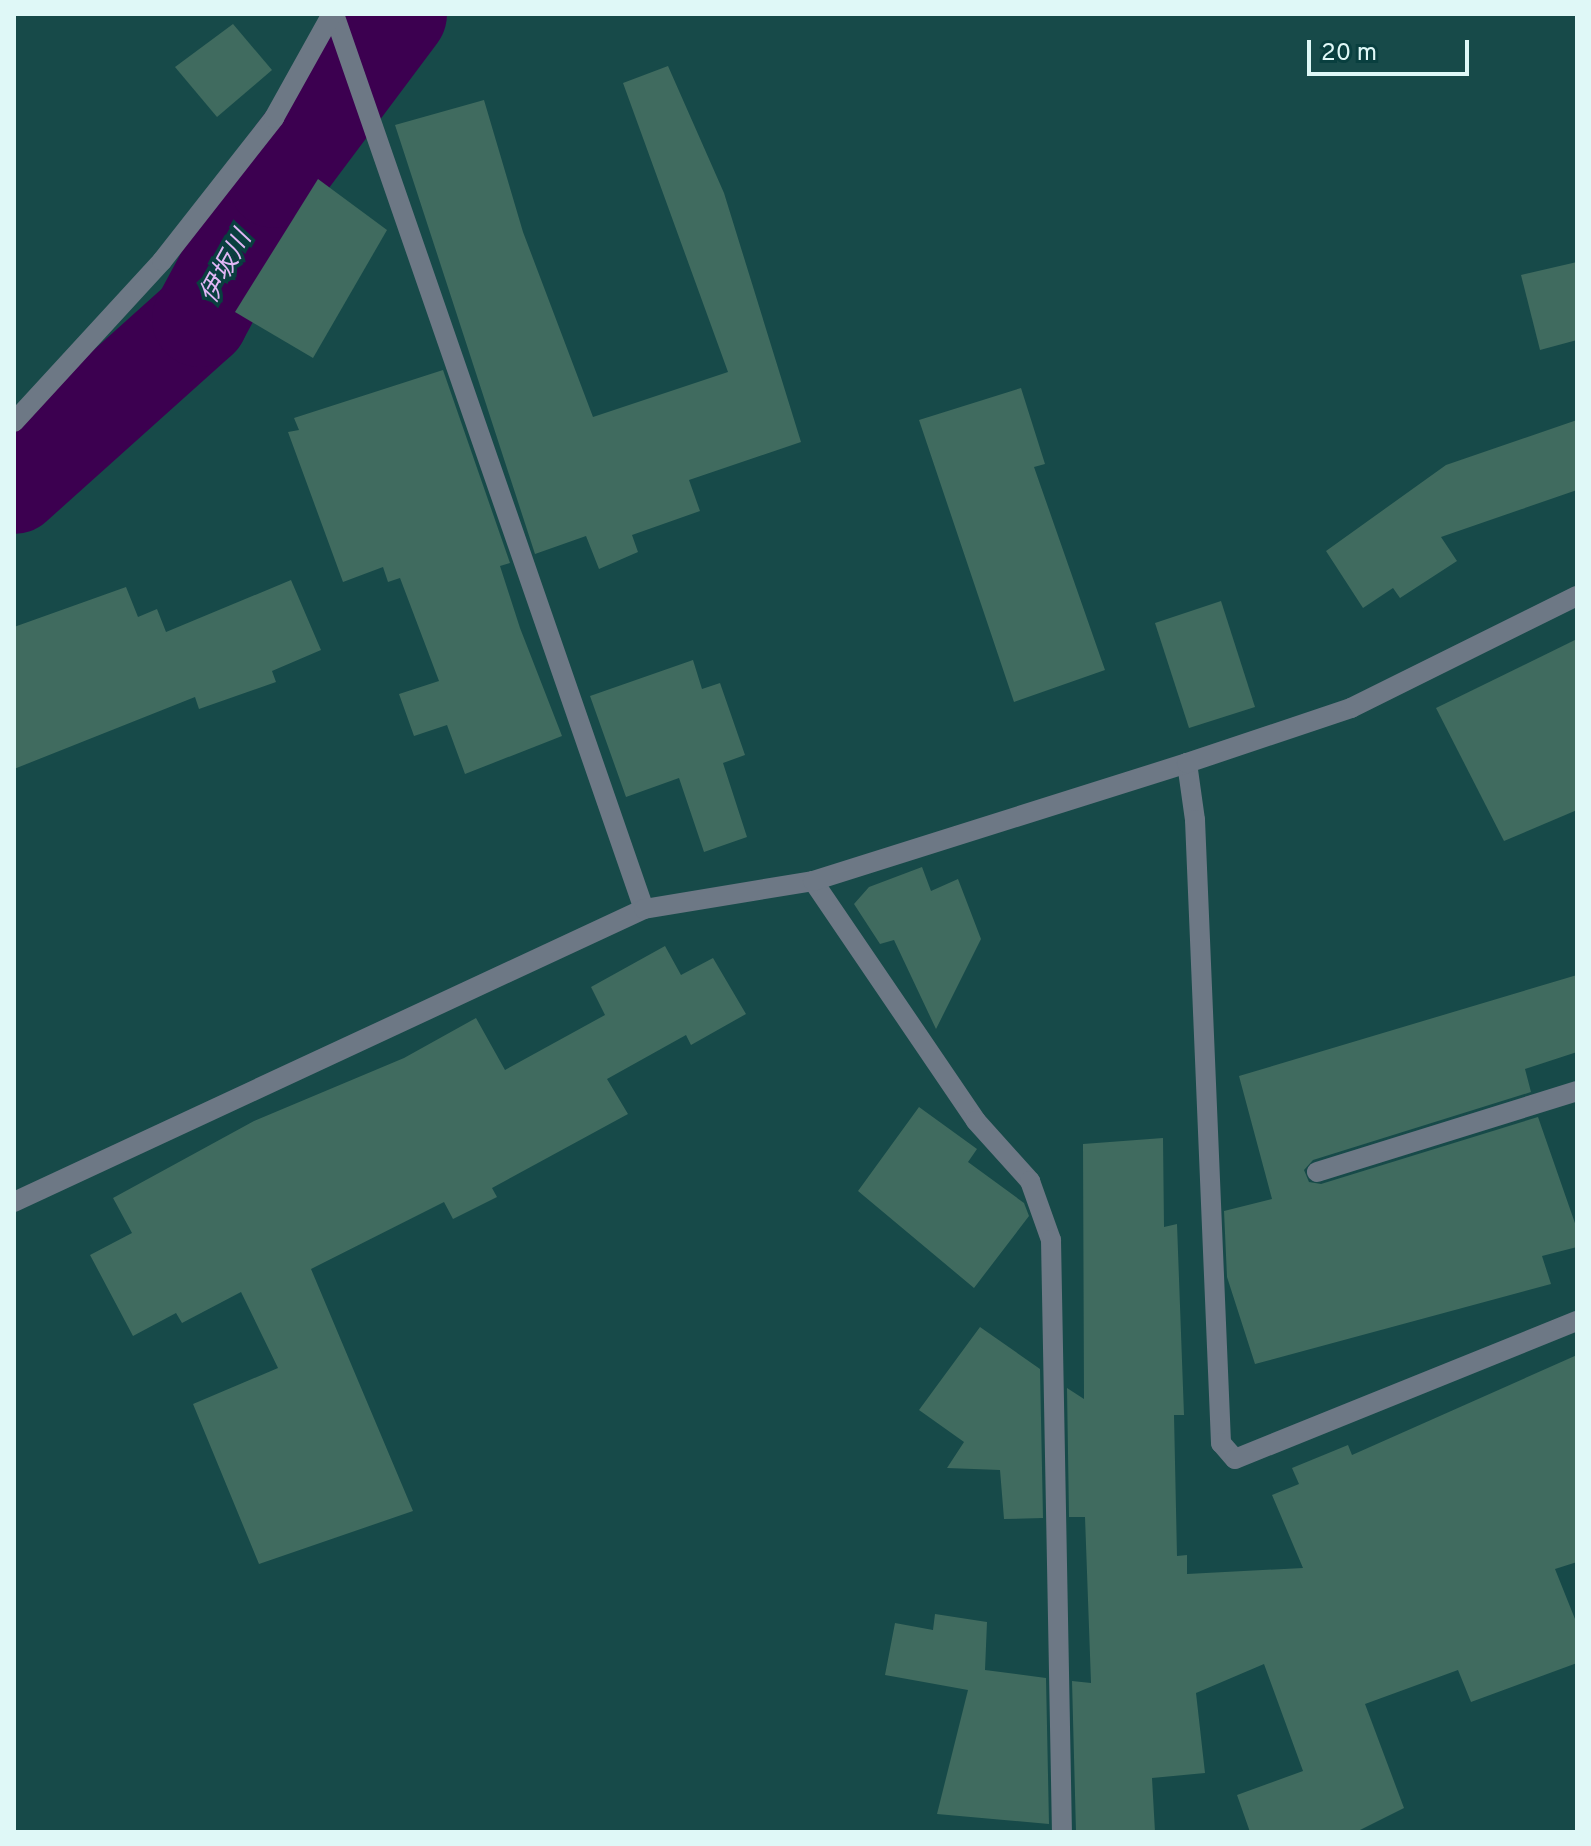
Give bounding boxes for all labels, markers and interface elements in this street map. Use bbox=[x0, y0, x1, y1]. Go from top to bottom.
scale bar bbox=[1311, 24, 1473, 74]
text: 20 m bbox=[1321, 39, 1377, 69]
water label: 伊坂川 bbox=[194, 226, 260, 310]

